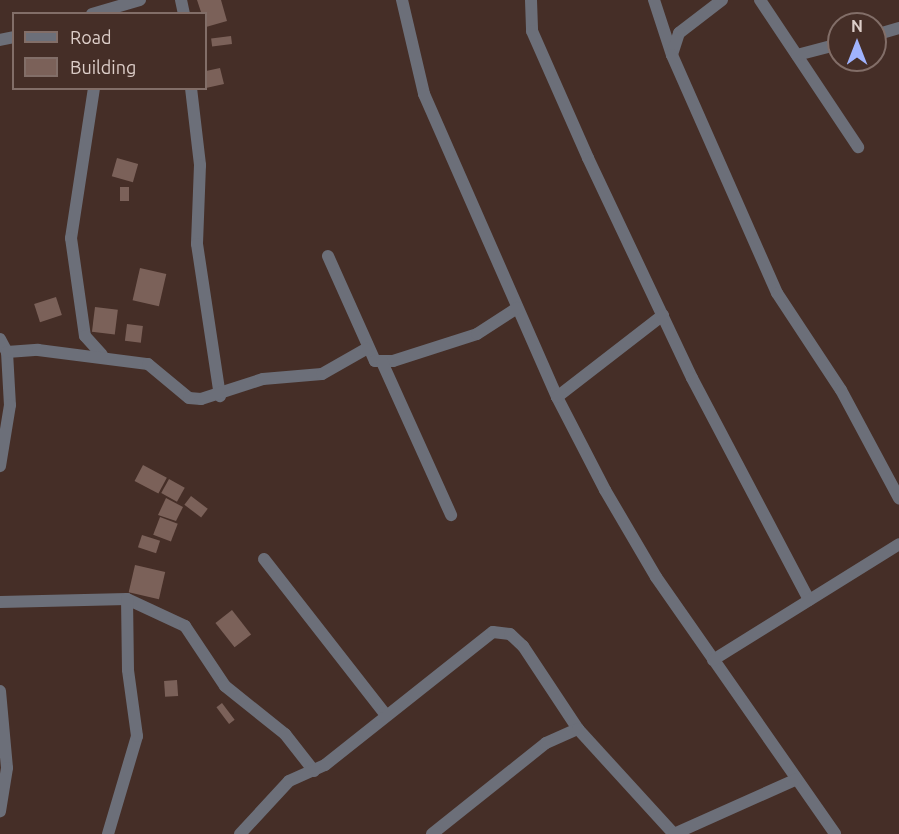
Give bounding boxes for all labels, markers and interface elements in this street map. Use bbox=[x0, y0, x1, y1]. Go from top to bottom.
legend bbox=[12, 12, 207, 90]
north arrow bbox=[827, 12, 887, 72]
text: N bbox=[851, 17, 863, 35]
text: Road bbox=[70, 27, 112, 47]
text: Building bbox=[70, 57, 136, 77]

